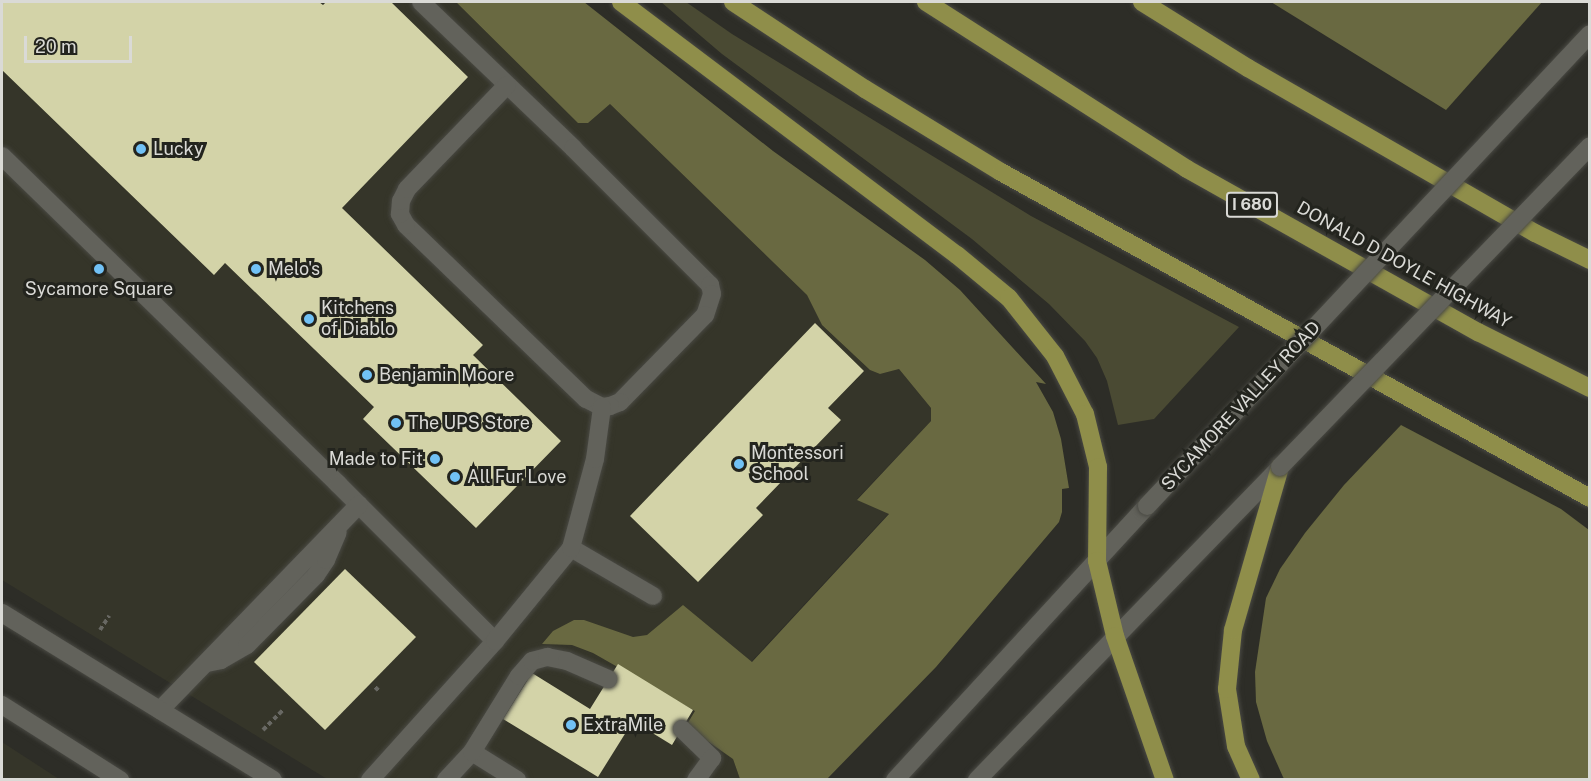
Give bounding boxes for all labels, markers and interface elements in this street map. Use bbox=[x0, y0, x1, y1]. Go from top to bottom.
scale bar bbox=[27, 24, 135, 62]
text: 20 m bbox=[35, 36, 77, 57]
place label: Lucky bbox=[153, 138, 204, 160]
marker: Lucky bbox=[134, 142, 148, 156]
road number: I 680 bbox=[1225, 192, 1279, 218]
street label: DONALD D DOYLE HIGHWAY bbox=[1293, 197, 1515, 333]
place label: Melo's bbox=[268, 258, 320, 280]
marker: Sycamore Square bbox=[92, 262, 106, 276]
marker: Melo's bbox=[249, 262, 263, 276]
place label: Sycamore Square bbox=[25, 278, 173, 300]
place label: Kitchens of Diablo bbox=[321, 298, 395, 340]
marker: Kitchens of Diablo bbox=[302, 312, 316, 326]
street label: SYCAMORE VALLEY ROAD bbox=[1157, 317, 1325, 495]
place label: Benjamin Moore bbox=[379, 364, 515, 386]
marker: Benjamin Moore bbox=[360, 368, 374, 382]
place label: The UPS Store bbox=[408, 412, 530, 434]
marker: The UPS Store bbox=[389, 416, 403, 430]
place label: Montessori School bbox=[751, 443, 844, 486]
place label: Made to Fit bbox=[328, 448, 423, 470]
marker: Made to Fit bbox=[428, 452, 442, 466]
marker: Montessori School bbox=[732, 457, 746, 471]
place label: All Fur Love bbox=[467, 466, 566, 488]
marker: All Fur Love bbox=[448, 470, 462, 484]
place label: ExtraMile bbox=[583, 714, 663, 736]
marker: ExtraMile bbox=[564, 718, 578, 732]

